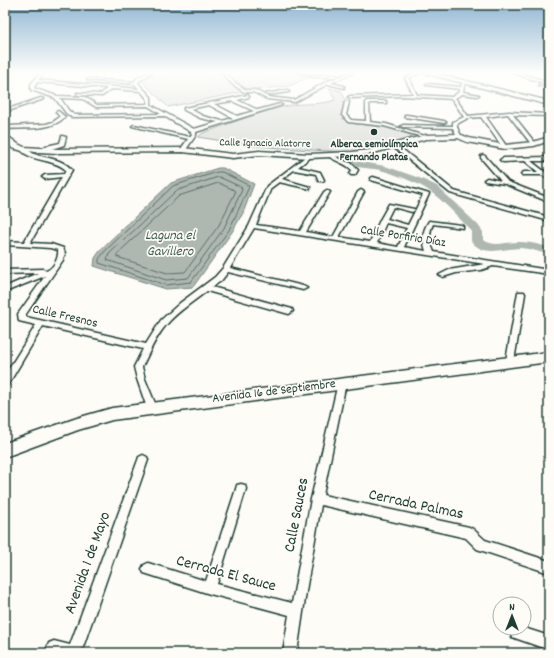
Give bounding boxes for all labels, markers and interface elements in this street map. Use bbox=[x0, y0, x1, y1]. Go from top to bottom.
marker: Alberca semiolímpica Fernando Platas bbox=[369, 127, 379, 137]
street label: Calle Ignacio Alatorre bbox=[219, 135, 311, 153]
place label: Alberca semiolímpica Fernando Platas bbox=[330, 137, 418, 166]
street label: Calle Porfirio Díaz bbox=[359, 221, 447, 253]
water label: Laguna el Gavillero bbox=[145, 226, 197, 262]
street label: Calle Fresnos bbox=[30, 300, 100, 334]
street label: Avenida 16 de Septiembre bbox=[211, 375, 337, 409]
street label: Calle Sauces bbox=[279, 476, 316, 554]
street label: Cerrada Palmas bbox=[366, 484, 466, 526]
street label: Avenida 1 de Mayo bbox=[59, 509, 117, 617]
street label: Cerrada El Sauce bbox=[173, 550, 279, 598]
north arrow bbox=[492, 596, 532, 636]
text: N bbox=[509, 600, 515, 616]

